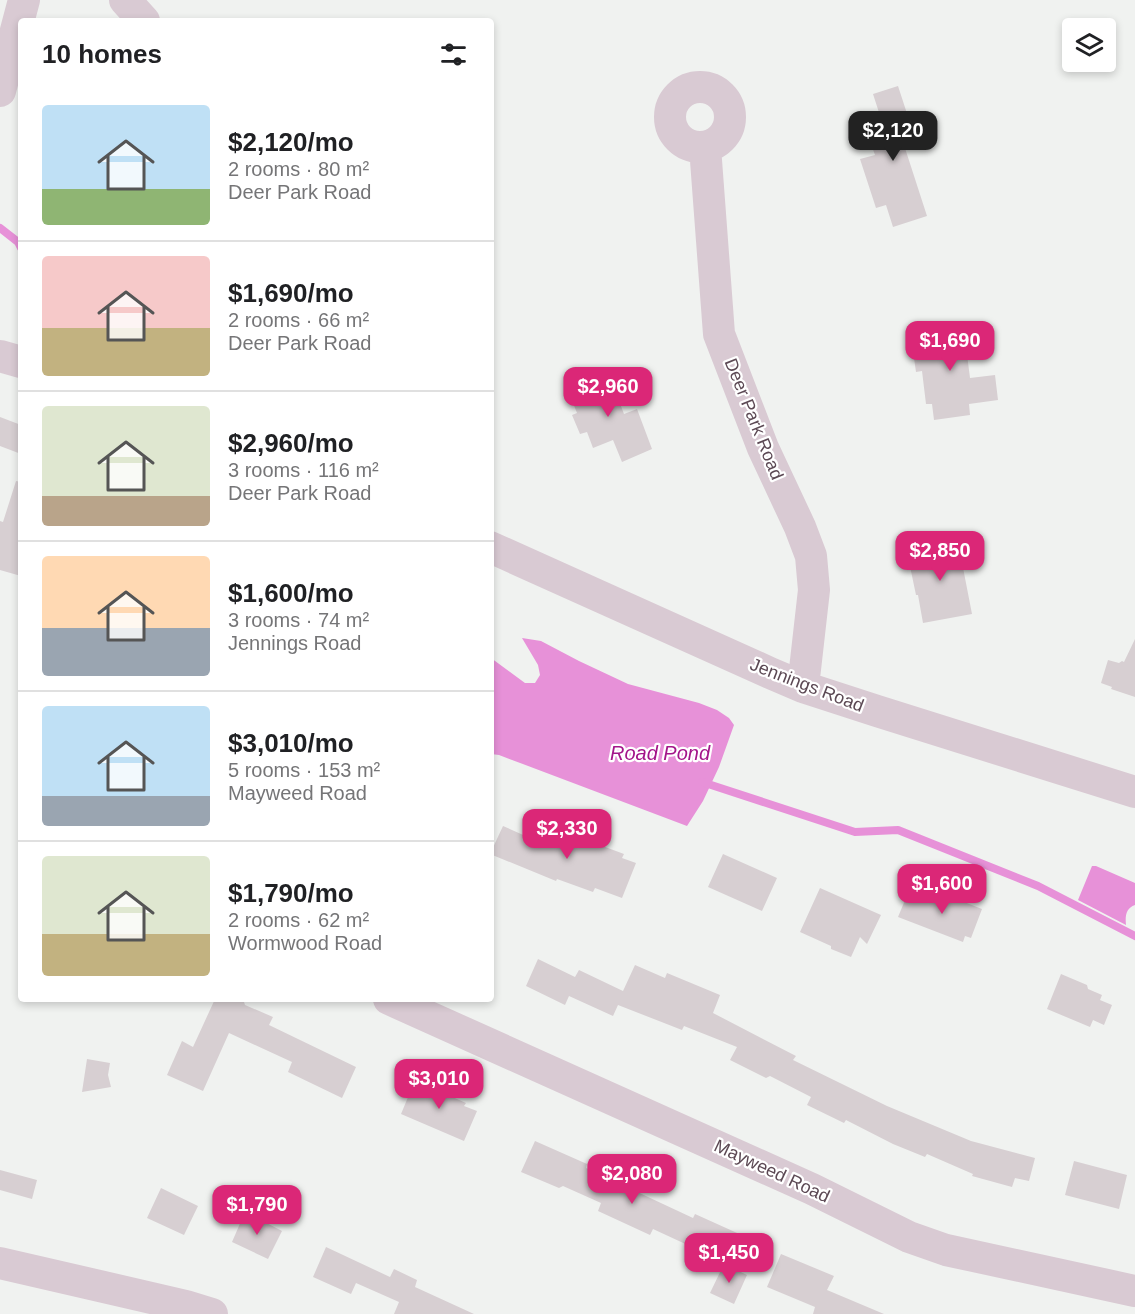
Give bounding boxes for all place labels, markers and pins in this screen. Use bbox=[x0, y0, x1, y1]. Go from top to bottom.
pin: $2,120 bbox=[844, 111, 942, 162]
pin: $1,690 bbox=[901, 321, 999, 372]
pin: $2,960 bbox=[559, 367, 657, 418]
pin: $2,850 bbox=[891, 531, 989, 582]
pin: $2,330 bbox=[518, 809, 616, 860]
pin: $1,600 bbox=[893, 864, 991, 915]
pin: $3,010 bbox=[390, 1059, 488, 1110]
pin: $2,080 bbox=[583, 1154, 681, 1205]
pin: $1,790 bbox=[208, 1185, 306, 1236]
pin: $1,450 bbox=[680, 1233, 778, 1284]

